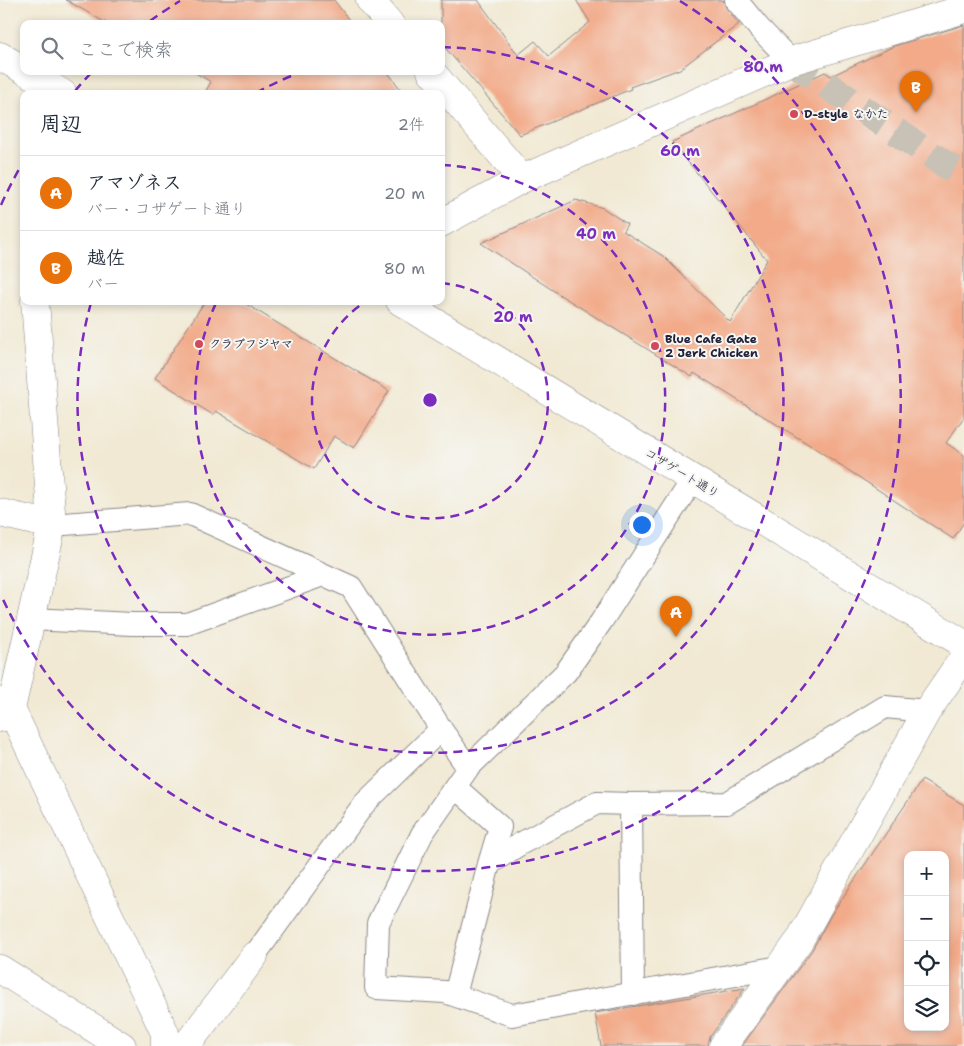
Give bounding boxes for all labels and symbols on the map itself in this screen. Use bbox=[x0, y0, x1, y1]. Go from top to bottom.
text: 80 m bbox=[743, 57, 783, 77]
pin: B bbox=[900, 71, 932, 112]
place label: D-style なかた bbox=[804, 106, 888, 122]
marker: D-style なかた bbox=[788, 108, 800, 120]
text: 60 m bbox=[660, 141, 700, 161]
text: 40 m bbox=[576, 224, 616, 244]
text: 20 m bbox=[493, 307, 533, 327]
place label: Blue Cafe Gate 2 Jerk Chicken bbox=[665, 331, 758, 361]
place label: クラブフジヤマ bbox=[209, 336, 293, 352]
marker: クラブフジヤマ bbox=[193, 338, 205, 350]
marker: Blue Cafe Gate 2 Jerk Chicken bbox=[649, 340, 661, 352]
centre of rings bbox=[421, 391, 439, 409]
street label: コザゲート通り bbox=[642, 445, 722, 501]
your location bbox=[629, 512, 655, 538]
pin: A bbox=[660, 596, 692, 637]

